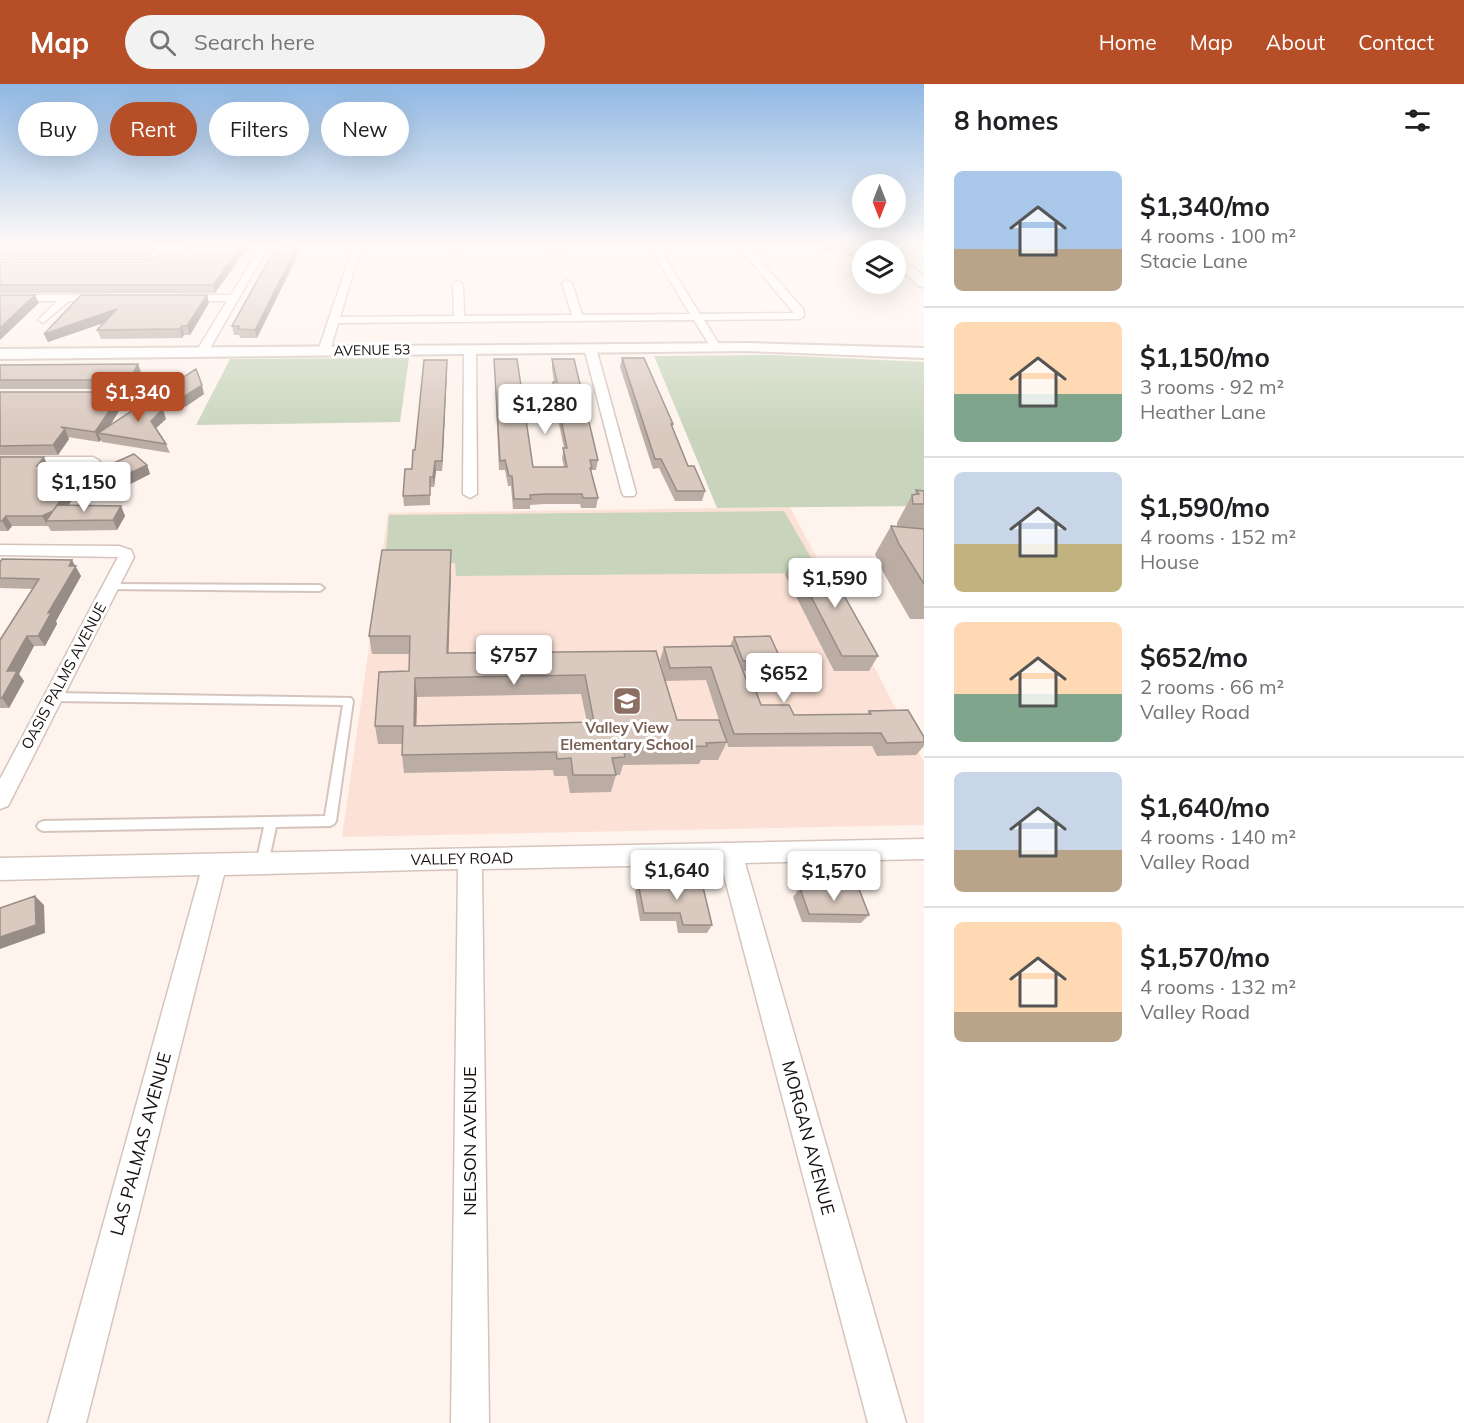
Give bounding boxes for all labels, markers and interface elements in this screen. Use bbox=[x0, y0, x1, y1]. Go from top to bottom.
search box bbox=[125, 15, 545, 69]
text: Map bbox=[30, 25, 89, 60]
icon: search bbox=[146, 26, 179, 59]
text: Search here bbox=[194, 28, 315, 56]
text: Home bbox=[1099, 29, 1157, 55]
text: Map bbox=[1190, 29, 1233, 55]
text: About bbox=[1266, 29, 1325, 55]
text: Contact bbox=[1358, 29, 1434, 55]
chip: Buy bbox=[18, 102, 98, 156]
chip: Rent bbox=[110, 102, 197, 156]
chip: Filters bbox=[209, 102, 309, 156]
chip: New bbox=[321, 102, 409, 156]
text: 8 homes bbox=[954, 104, 1058, 137]
icon: filters bbox=[1401, 104, 1434, 137]
north arrow bbox=[852, 174, 906, 228]
map controls bbox=[852, 174, 906, 294]
text: $1,340/mo bbox=[1140, 190, 1270, 223]
icon: home bbox=[1002, 195, 1074, 267]
text: 4 rooms · 100 m² bbox=[1140, 223, 1296, 248]
button: layers bbox=[852, 240, 906, 294]
text: Stacie Lane bbox=[1140, 248, 1248, 273]
street label: AVENUE 53 bbox=[333, 340, 411, 360]
text: $1,150/mo bbox=[1140, 341, 1270, 374]
icon: home bbox=[1002, 346, 1074, 418]
pin: $1,340 bbox=[89, 372, 187, 423]
text: 3 rooms · 92 m² bbox=[1140, 374, 1284, 399]
text: $1,340 bbox=[106, 379, 170, 404]
pin: $1,280 bbox=[496, 384, 594, 435]
text: $1,280 bbox=[513, 391, 577, 416]
text: Heather Lane bbox=[1140, 399, 1266, 424]
pin: $1,150 bbox=[35, 462, 133, 513]
text: $1,150 bbox=[52, 469, 116, 494]
text: $1,590/mo bbox=[1140, 491, 1270, 524]
icon: home bbox=[1002, 496, 1074, 568]
text: 4 rooms · 152 m² bbox=[1140, 524, 1296, 549]
text: House bbox=[1140, 549, 1199, 574]
pin: $1,590 bbox=[786, 558, 884, 609]
text: $1,590 bbox=[803, 565, 867, 590]
street label: OASIS PALMS AVENUE bbox=[17, 599, 110, 752]
pin: $757 bbox=[478, 635, 550, 686]
text: $652/mo bbox=[1140, 641, 1248, 674]
text: $757 bbox=[490, 642, 538, 667]
icon: home bbox=[1002, 646, 1074, 718]
pin: $652 bbox=[748, 653, 820, 704]
text: $652 bbox=[760, 660, 808, 685]
text: 2 rooms · 66 m² bbox=[1140, 674, 1284, 699]
school or university icon: Valley View Elementary School bbox=[611, 685, 643, 717]
text: Valley Road bbox=[1140, 699, 1250, 724]
place label: Valley View Elementary School bbox=[560, 718, 694, 754]
text: $1,640/mo bbox=[1140, 791, 1270, 824]
icon: home bbox=[1002, 796, 1074, 868]
text: 4 rooms · 140 m² bbox=[1140, 824, 1296, 849]
street label: VALLEY ROAD bbox=[410, 848, 514, 869]
text: Valley Road bbox=[1140, 849, 1250, 874]
pin: $1,640 bbox=[628, 850, 726, 901]
pin: $1,570 bbox=[785, 851, 883, 902]
text: $1,640 bbox=[645, 857, 709, 882]
text: $1,570 bbox=[802, 858, 866, 883]
text: $1,570/mo bbox=[1140, 941, 1270, 974]
icon: home bbox=[1002, 946, 1074, 1018]
text: 4 rooms · 132 m² bbox=[1140, 974, 1296, 999]
text: Valley Road bbox=[1140, 999, 1250, 1024]
street label: LAS PALMAS AVENUE bbox=[105, 1050, 176, 1238]
street label: MORGAN AVENUE bbox=[777, 1058, 840, 1218]
street label: NELSON AVENUE bbox=[458, 1066, 481, 1216]

